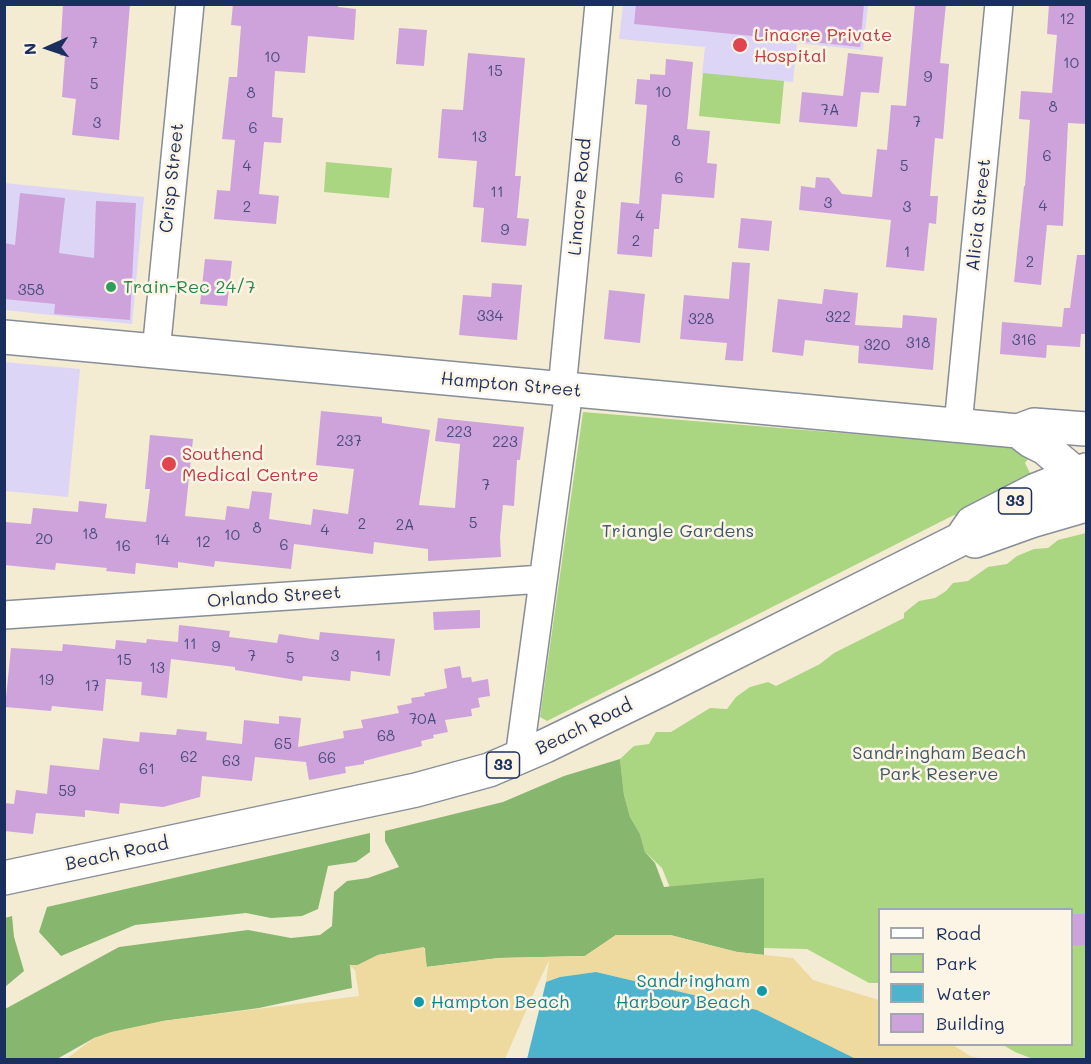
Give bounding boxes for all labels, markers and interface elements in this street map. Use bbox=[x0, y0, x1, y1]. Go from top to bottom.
house number: 12 bbox=[1059, 10, 1075, 28]
north arrow bbox=[18, 18, 78, 78]
place label: Linacre Private Hospital bbox=[754, 24, 892, 66]
house number: 7 bbox=[90, 34, 98, 52]
marker: Linacre Private Hospital bbox=[731, 36, 749, 54]
text: N bbox=[19, 42, 40, 56]
house number: 10 bbox=[264, 48, 280, 66]
house number: 10 bbox=[1063, 54, 1079, 72]
house number: 15 bbox=[487, 62, 503, 80]
house number: 9 bbox=[924, 68, 932, 86]
house number: 5 bbox=[90, 75, 98, 93]
house number: 10 bbox=[655, 83, 671, 101]
house number: 8 bbox=[246, 84, 256, 102]
house number: 8 bbox=[1048, 98, 1058, 116]
house number: 7A bbox=[821, 101, 839, 119]
house number: 7 bbox=[913, 113, 921, 131]
house number: 3 bbox=[93, 114, 101, 132]
house number: 6 bbox=[248, 119, 258, 137]
street label: Crisp Street bbox=[155, 122, 189, 234]
house number: 13 bbox=[471, 128, 487, 146]
house number: 8 bbox=[671, 132, 681, 150]
street label: Linacre Road bbox=[564, 138, 596, 256]
house number: 6 bbox=[1042, 147, 1052, 165]
house number: 4 bbox=[243, 157, 251, 175]
house number: 5 bbox=[900, 157, 908, 175]
street label: Alicia Street bbox=[962, 158, 996, 272]
house number: 6 bbox=[674, 169, 684, 187]
house number: 11 bbox=[490, 183, 504, 201]
house number: 3 bbox=[824, 194, 832, 212]
house number: 4 bbox=[1039, 197, 1047, 215]
house number: 2 bbox=[243, 198, 251, 216]
house number: 3 bbox=[903, 198, 911, 216]
house number: 4 bbox=[636, 207, 644, 225]
house number: 9 bbox=[501, 221, 509, 239]
house number: 2 bbox=[632, 232, 640, 250]
house number: 1 bbox=[904, 243, 910, 261]
house number: 2 bbox=[1026, 253, 1034, 271]
place label: Train-Rec 24/7 bbox=[123, 276, 255, 298]
marker: Train-Rec 24/7 bbox=[104, 280, 118, 294]
house number: 358 bbox=[18, 281, 44, 299]
house number: 334 bbox=[477, 307, 503, 325]
house number: 322 bbox=[825, 308, 851, 326]
house number: 328 bbox=[688, 310, 714, 328]
house number: 316 bbox=[1012, 331, 1036, 349]
house number: 318 bbox=[906, 334, 930, 352]
house number: 320 bbox=[864, 336, 890, 354]
street label: Hampton Street bbox=[440, 368, 582, 402]
house number: 223 bbox=[446, 423, 472, 441]
house number: 237 bbox=[336, 432, 362, 450]
house number: 223 bbox=[492, 433, 518, 451]
place label: Southend Medical Centre bbox=[182, 443, 319, 486]
marker: Southend Medical Centre bbox=[160, 455, 178, 473]
house number: 7 bbox=[482, 476, 490, 494]
road number: 33 bbox=[998, 488, 1032, 514]
house number: 5 bbox=[469, 514, 477, 532]
house number: 2 bbox=[358, 515, 366, 533]
house number: 2A bbox=[396, 516, 414, 534]
house number: 8 bbox=[252, 519, 262, 537]
park label: Triangle Gardens bbox=[602, 520, 754, 542]
house number: 4 bbox=[321, 521, 329, 539]
house number: 18 bbox=[82, 525, 98, 543]
house number: 10 bbox=[224, 526, 240, 544]
house number: 20 bbox=[35, 530, 53, 548]
house number: 14 bbox=[154, 531, 170, 549]
house number: 12 bbox=[195, 533, 211, 551]
house number: 6 bbox=[279, 536, 289, 554]
house number: 16 bbox=[115, 537, 131, 555]
street label: Orlando Street bbox=[206, 582, 342, 612]
house number: 11 bbox=[183, 635, 197, 653]
house number: 9 bbox=[212, 638, 220, 656]
house number: 7 bbox=[248, 647, 256, 665]
house number: 3 bbox=[331, 647, 339, 665]
house number: 1 bbox=[375, 647, 381, 665]
house number: 5 bbox=[286, 649, 294, 667]
house number: 15 bbox=[116, 651, 132, 669]
house number: 13 bbox=[149, 659, 165, 677]
house number: 19 bbox=[38, 671, 54, 689]
house number: 17 bbox=[84, 677, 100, 695]
street label: Beach Road bbox=[532, 694, 636, 760]
house number: 70A bbox=[409, 710, 437, 728]
house number: 68 bbox=[377, 727, 395, 745]
house number: 65 bbox=[274, 735, 292, 753]
park label: Sandringham Beach Park Reserve bbox=[852, 742, 1026, 784]
house number: 62 bbox=[180, 748, 198, 766]
house number: 66 bbox=[318, 749, 336, 767]
house number: 63 bbox=[222, 752, 240, 770]
road number: 33 bbox=[486, 752, 520, 778]
house number: 61 bbox=[139, 760, 155, 778]
house number: 59 bbox=[58, 782, 76, 800]
street label: Beach Road bbox=[63, 833, 171, 875]
legend bbox=[878, 908, 1073, 1046]
text: Road bbox=[936, 921, 981, 945]
text: Park bbox=[936, 951, 977, 975]
place label: Sandringham Harbour Beach bbox=[616, 970, 750, 1012]
text: Water bbox=[936, 981, 991, 1005]
marker: Sandringham Harbour Beach bbox=[755, 984, 769, 998]
place label: Hampton Beach bbox=[431, 991, 569, 1013]
marker: Hampton Beach bbox=[412, 995, 426, 1009]
text: Building bbox=[936, 1011, 1004, 1035]

